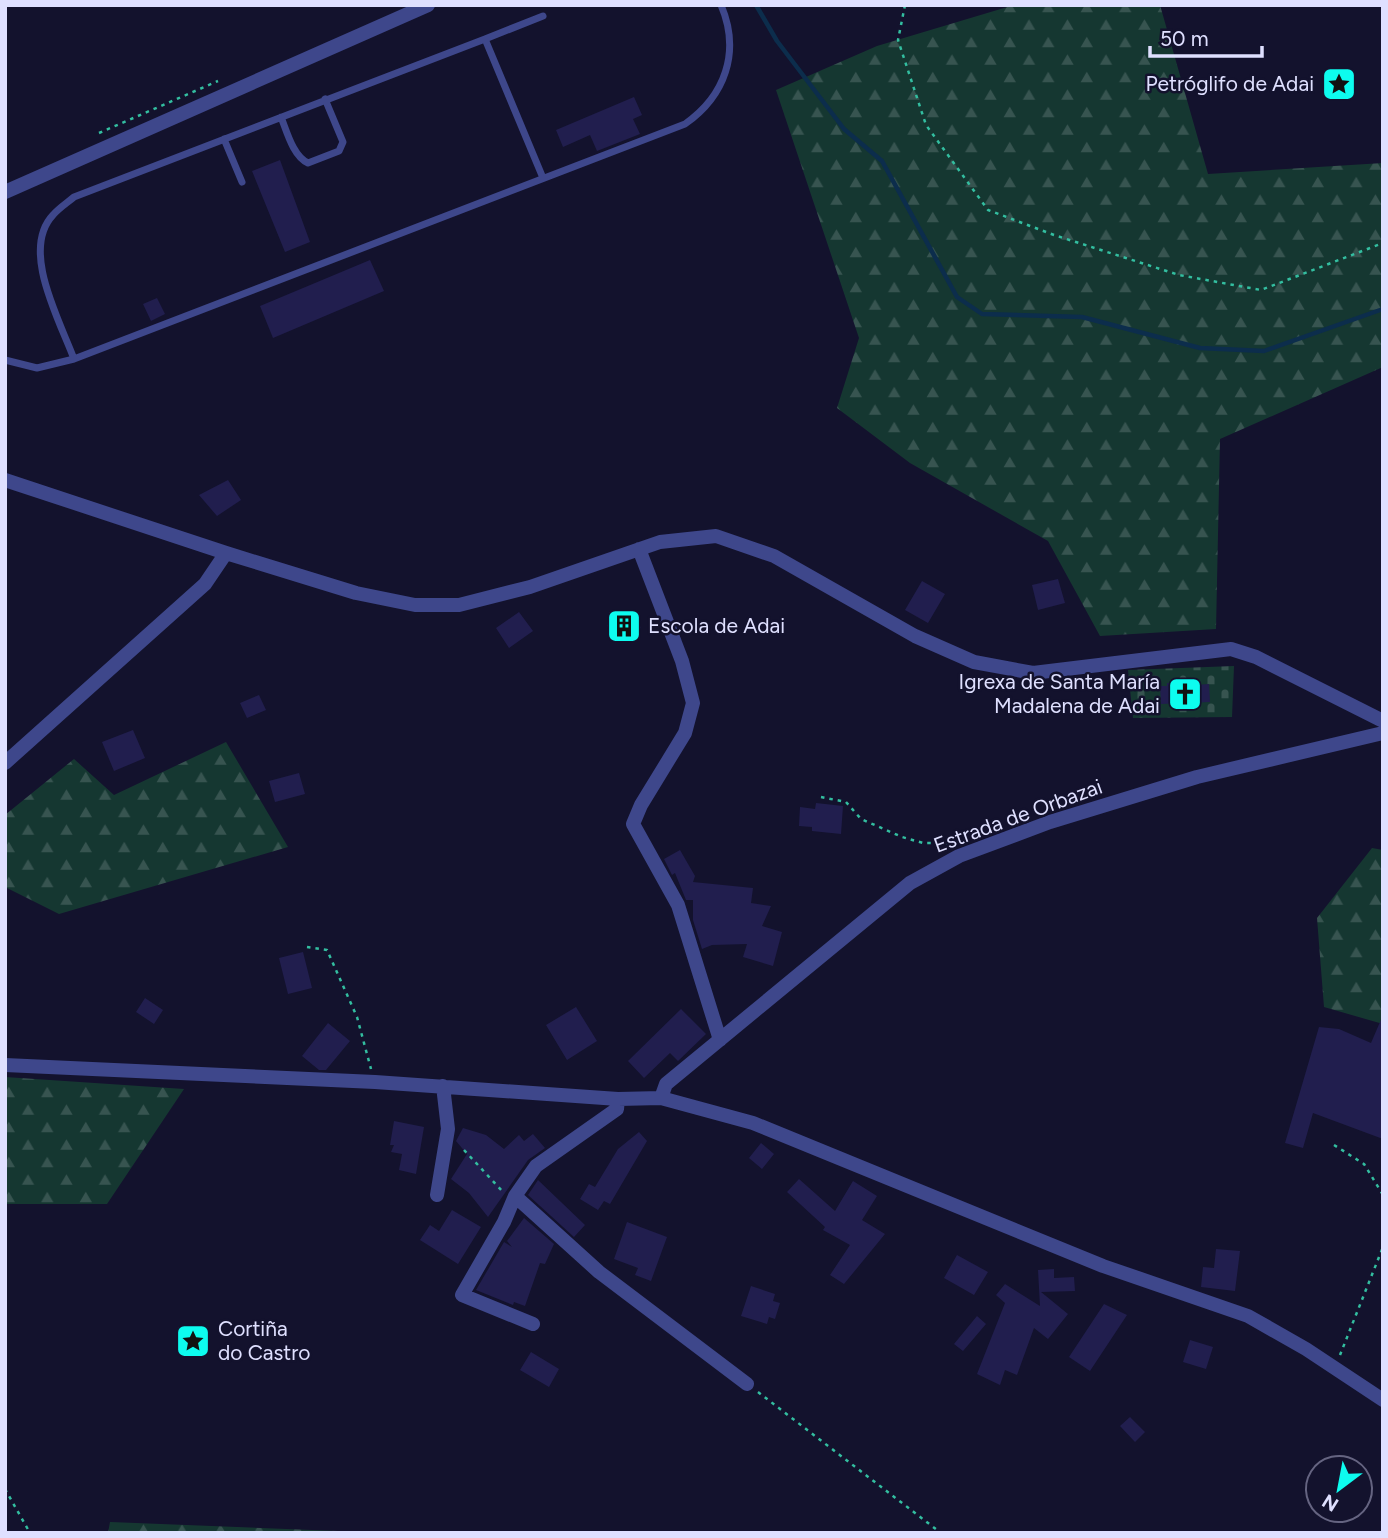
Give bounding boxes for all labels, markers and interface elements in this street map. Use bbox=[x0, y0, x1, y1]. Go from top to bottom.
scale bar bbox=[1150, 14, 1262, 58]
text: 50 m bbox=[1160, 26, 1209, 51]
place icon: Petróglifo de Adai bbox=[1320, 65, 1358, 103]
place label: Petróglifo de Adai bbox=[1146, 71, 1314, 96]
building icon: Escola de Adai bbox=[605, 607, 643, 645]
place label: Escola de Adai bbox=[648, 613, 785, 638]
place label: Igrexa de Santa María Madalena de Adai bbox=[959, 669, 1160, 718]
church icon: Igrexa de Santa María Madalena de Adai bbox=[1166, 675, 1204, 713]
street label: Estrada de Orbazai bbox=[930, 773, 1105, 858]
place label: Cortiña do Castro bbox=[218, 1316, 311, 1365]
place icon: Cortiña do Castro bbox=[174, 1322, 212, 1360]
north arrow bbox=[1304, 1454, 1374, 1524]
text: N bbox=[1318, 1489, 1343, 1517]

